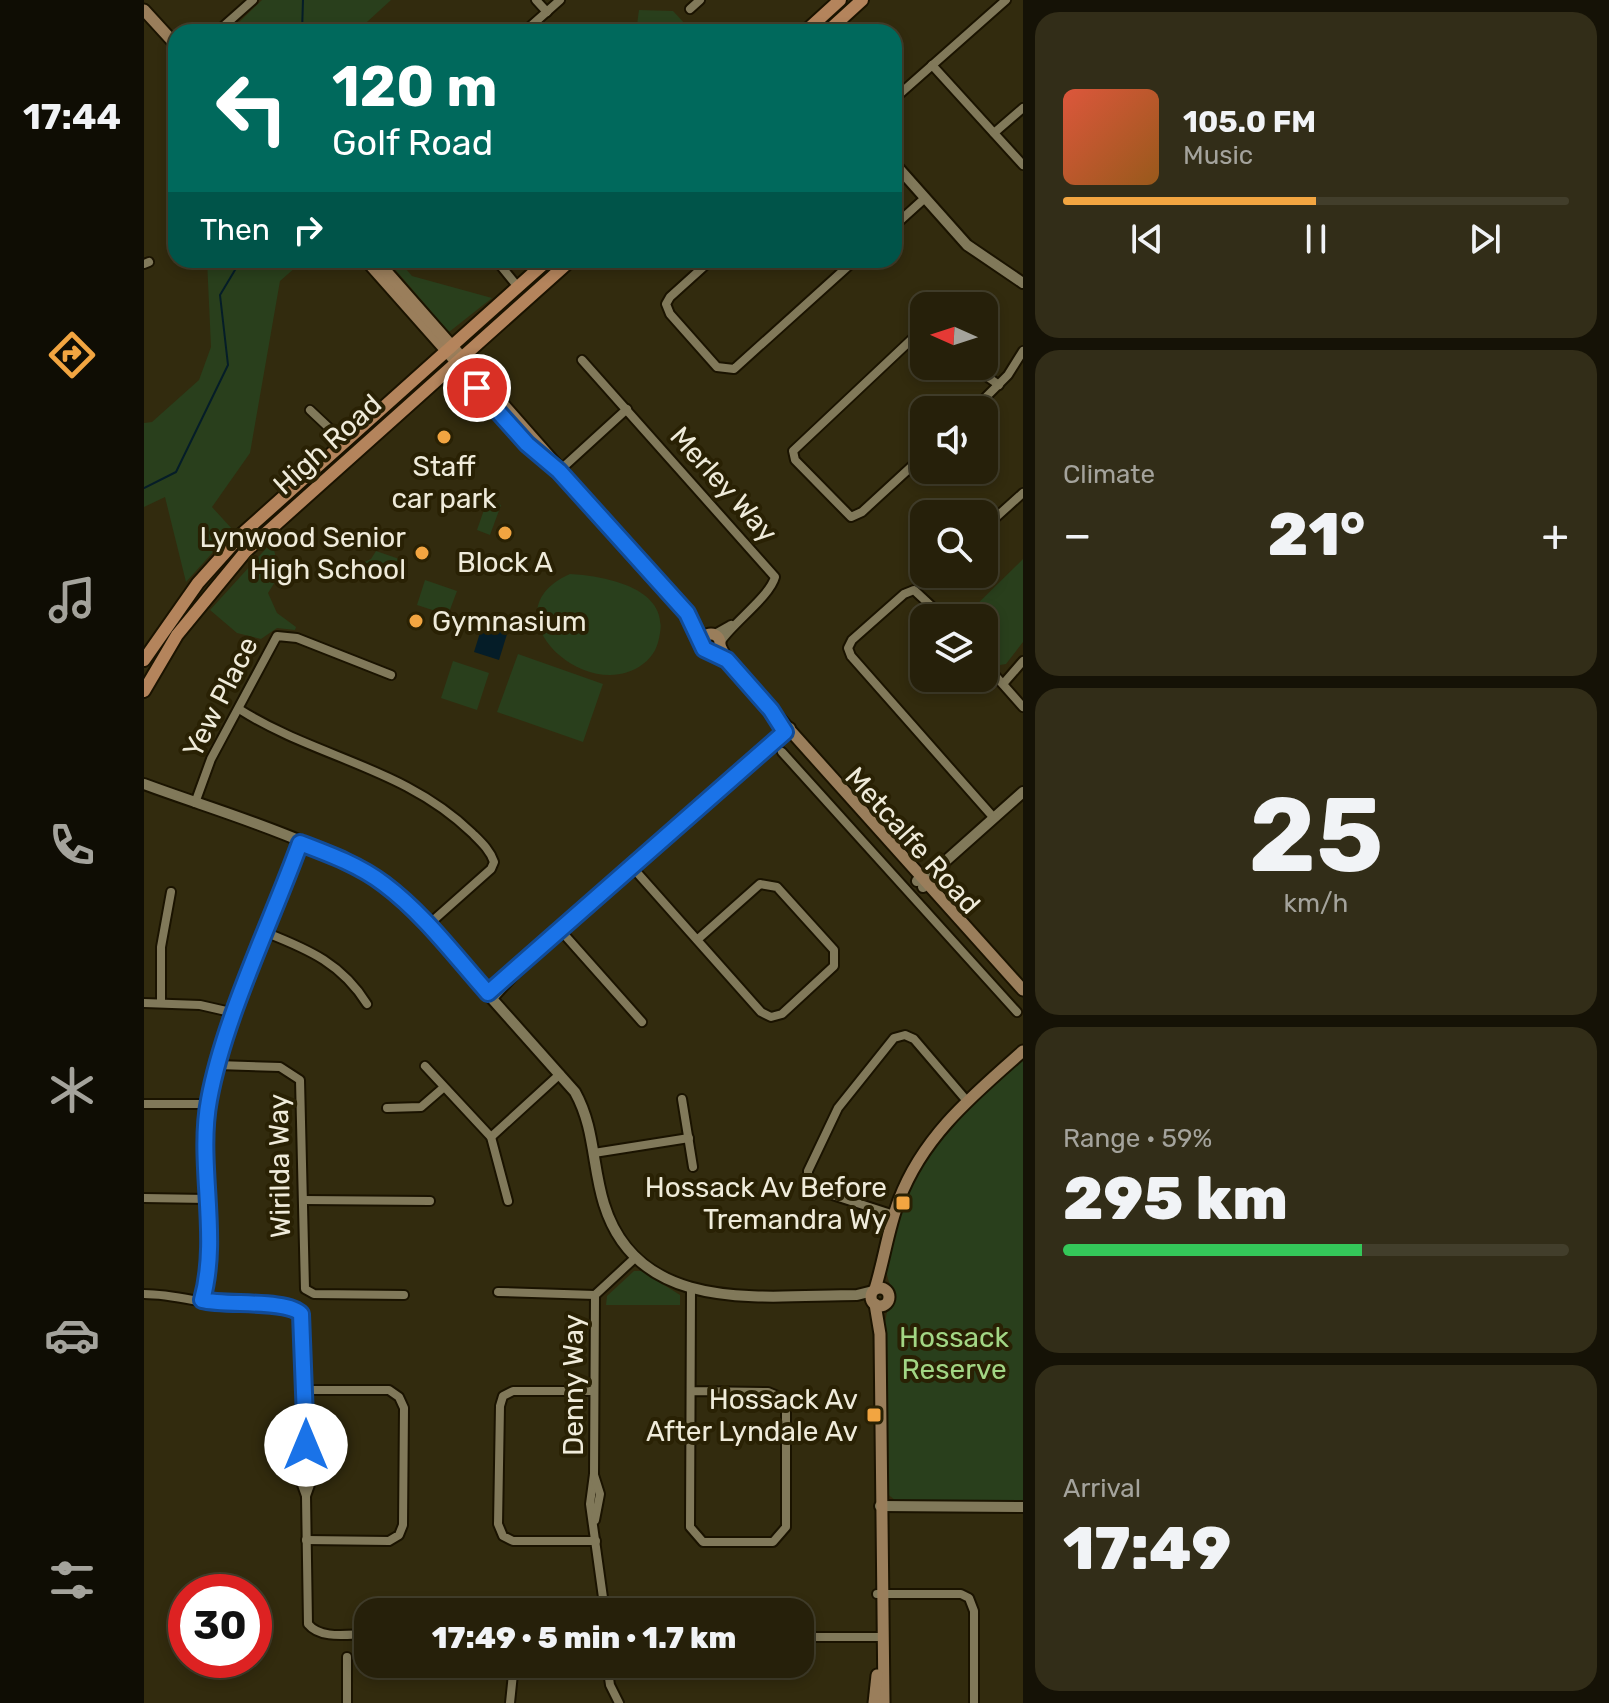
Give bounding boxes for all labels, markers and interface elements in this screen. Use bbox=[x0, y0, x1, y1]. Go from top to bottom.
text: 120 m bbox=[332, 54, 498, 120]
icon: left bbox=[200, 56, 304, 160]
text: 17:44 bbox=[23, 95, 121, 138]
text: 105.0 FM bbox=[1183, 104, 1316, 140]
text: Golf Road bbox=[332, 121, 493, 164]
text: Music bbox=[1183, 140, 1253, 171]
icon: right bbox=[286, 208, 330, 252]
text: Then bbox=[200, 212, 270, 248]
icon: previous bbox=[1125, 217, 1169, 261]
icon: pause bbox=[1294, 217, 1338, 261]
icon: next bbox=[1463, 217, 1507, 261]
north arrow bbox=[910, 292, 998, 380]
map controls bbox=[910, 292, 998, 692]
icon: directions bbox=[44, 327, 100, 383]
pin bbox=[443, 354, 511, 422]
icon: arrive bbox=[455, 366, 499, 410]
street label: High Road bbox=[267, 387, 388, 501]
button: sound bbox=[910, 396, 998, 484]
street label: Merley Way bbox=[663, 420, 784, 549]
marker: Staff car park bbox=[435, 428, 453, 446]
place label: Staff car park bbox=[391, 450, 497, 515]
text: Climate bbox=[1063, 459, 1155, 490]
text: 21° bbox=[1268, 499, 1365, 570]
button: search bbox=[910, 500, 998, 588]
text: − bbox=[1063, 509, 1092, 561]
text: + bbox=[1542, 509, 1569, 561]
place label: Lynwood Senior High School bbox=[199, 521, 406, 586]
marker: Block A bbox=[496, 524, 514, 542]
marker: Lynwood Senior High School bbox=[413, 544, 431, 562]
place label: Block A bbox=[457, 546, 553, 579]
icon: music bbox=[44, 572, 100, 628]
button: layers bbox=[910, 604, 998, 692]
place label: Gymnasium bbox=[432, 605, 587, 638]
marker: Gymnasium bbox=[407, 612, 425, 630]
street label: Yew Place bbox=[176, 631, 265, 763]
street label: Metcalfe Road bbox=[838, 760, 987, 920]
text: 25 bbox=[1249, 774, 1383, 897]
icon: phone bbox=[44, 817, 100, 873]
text: km/h bbox=[1284, 888, 1348, 919]
icon: climate bbox=[44, 1062, 100, 1118]
street label: Wirilda Way bbox=[262, 1094, 297, 1238]
text: Range · 59% bbox=[1063, 1123, 1212, 1154]
text: 295 km bbox=[1063, 1163, 1288, 1234]
place label: Hossack Av Before Tremandra Wy bbox=[645, 1171, 887, 1236]
marker: Hossack Av Before Tremandra Wy bbox=[894, 1194, 912, 1212]
icon: car bbox=[44, 1307, 100, 1363]
street label: Denny Way bbox=[557, 1314, 590, 1456]
park label: Hossack Reserve bbox=[899, 1321, 1010, 1386]
place label: Hossack Av After Lyndale Av bbox=[646, 1383, 858, 1448]
position arrow bbox=[264, 1403, 348, 1487]
marker: Hossack Av After Lyndale Av bbox=[865, 1406, 883, 1424]
text: Arrival bbox=[1063, 1473, 1141, 1504]
text: 17:49 bbox=[1063, 1513, 1231, 1584]
icon: filters bbox=[44, 1552, 100, 1608]
speed limit sign: 30 bbox=[168, 1574, 272, 1678]
text: 17:49 · 5 min · 1.7 km bbox=[432, 1620, 736, 1656]

